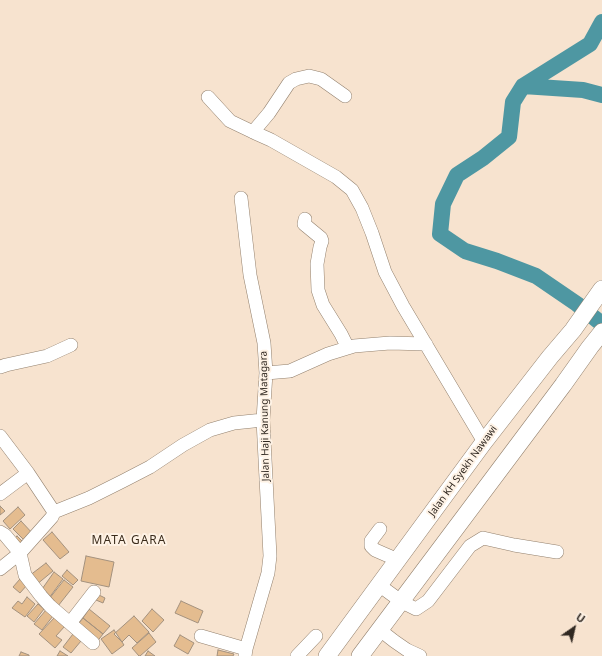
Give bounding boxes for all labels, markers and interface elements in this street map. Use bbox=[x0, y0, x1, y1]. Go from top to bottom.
street label: Jalan Haji Kanung Matagara bbox=[258, 351, 272, 481]
street label: Jalan KH Syekh Nawawi bbox=[426, 423, 500, 519]
district label: MATA GARA bbox=[92, 534, 166, 548]
north arrow bbox=[554, 608, 594, 648]
text: U bbox=[573, 609, 589, 626]

